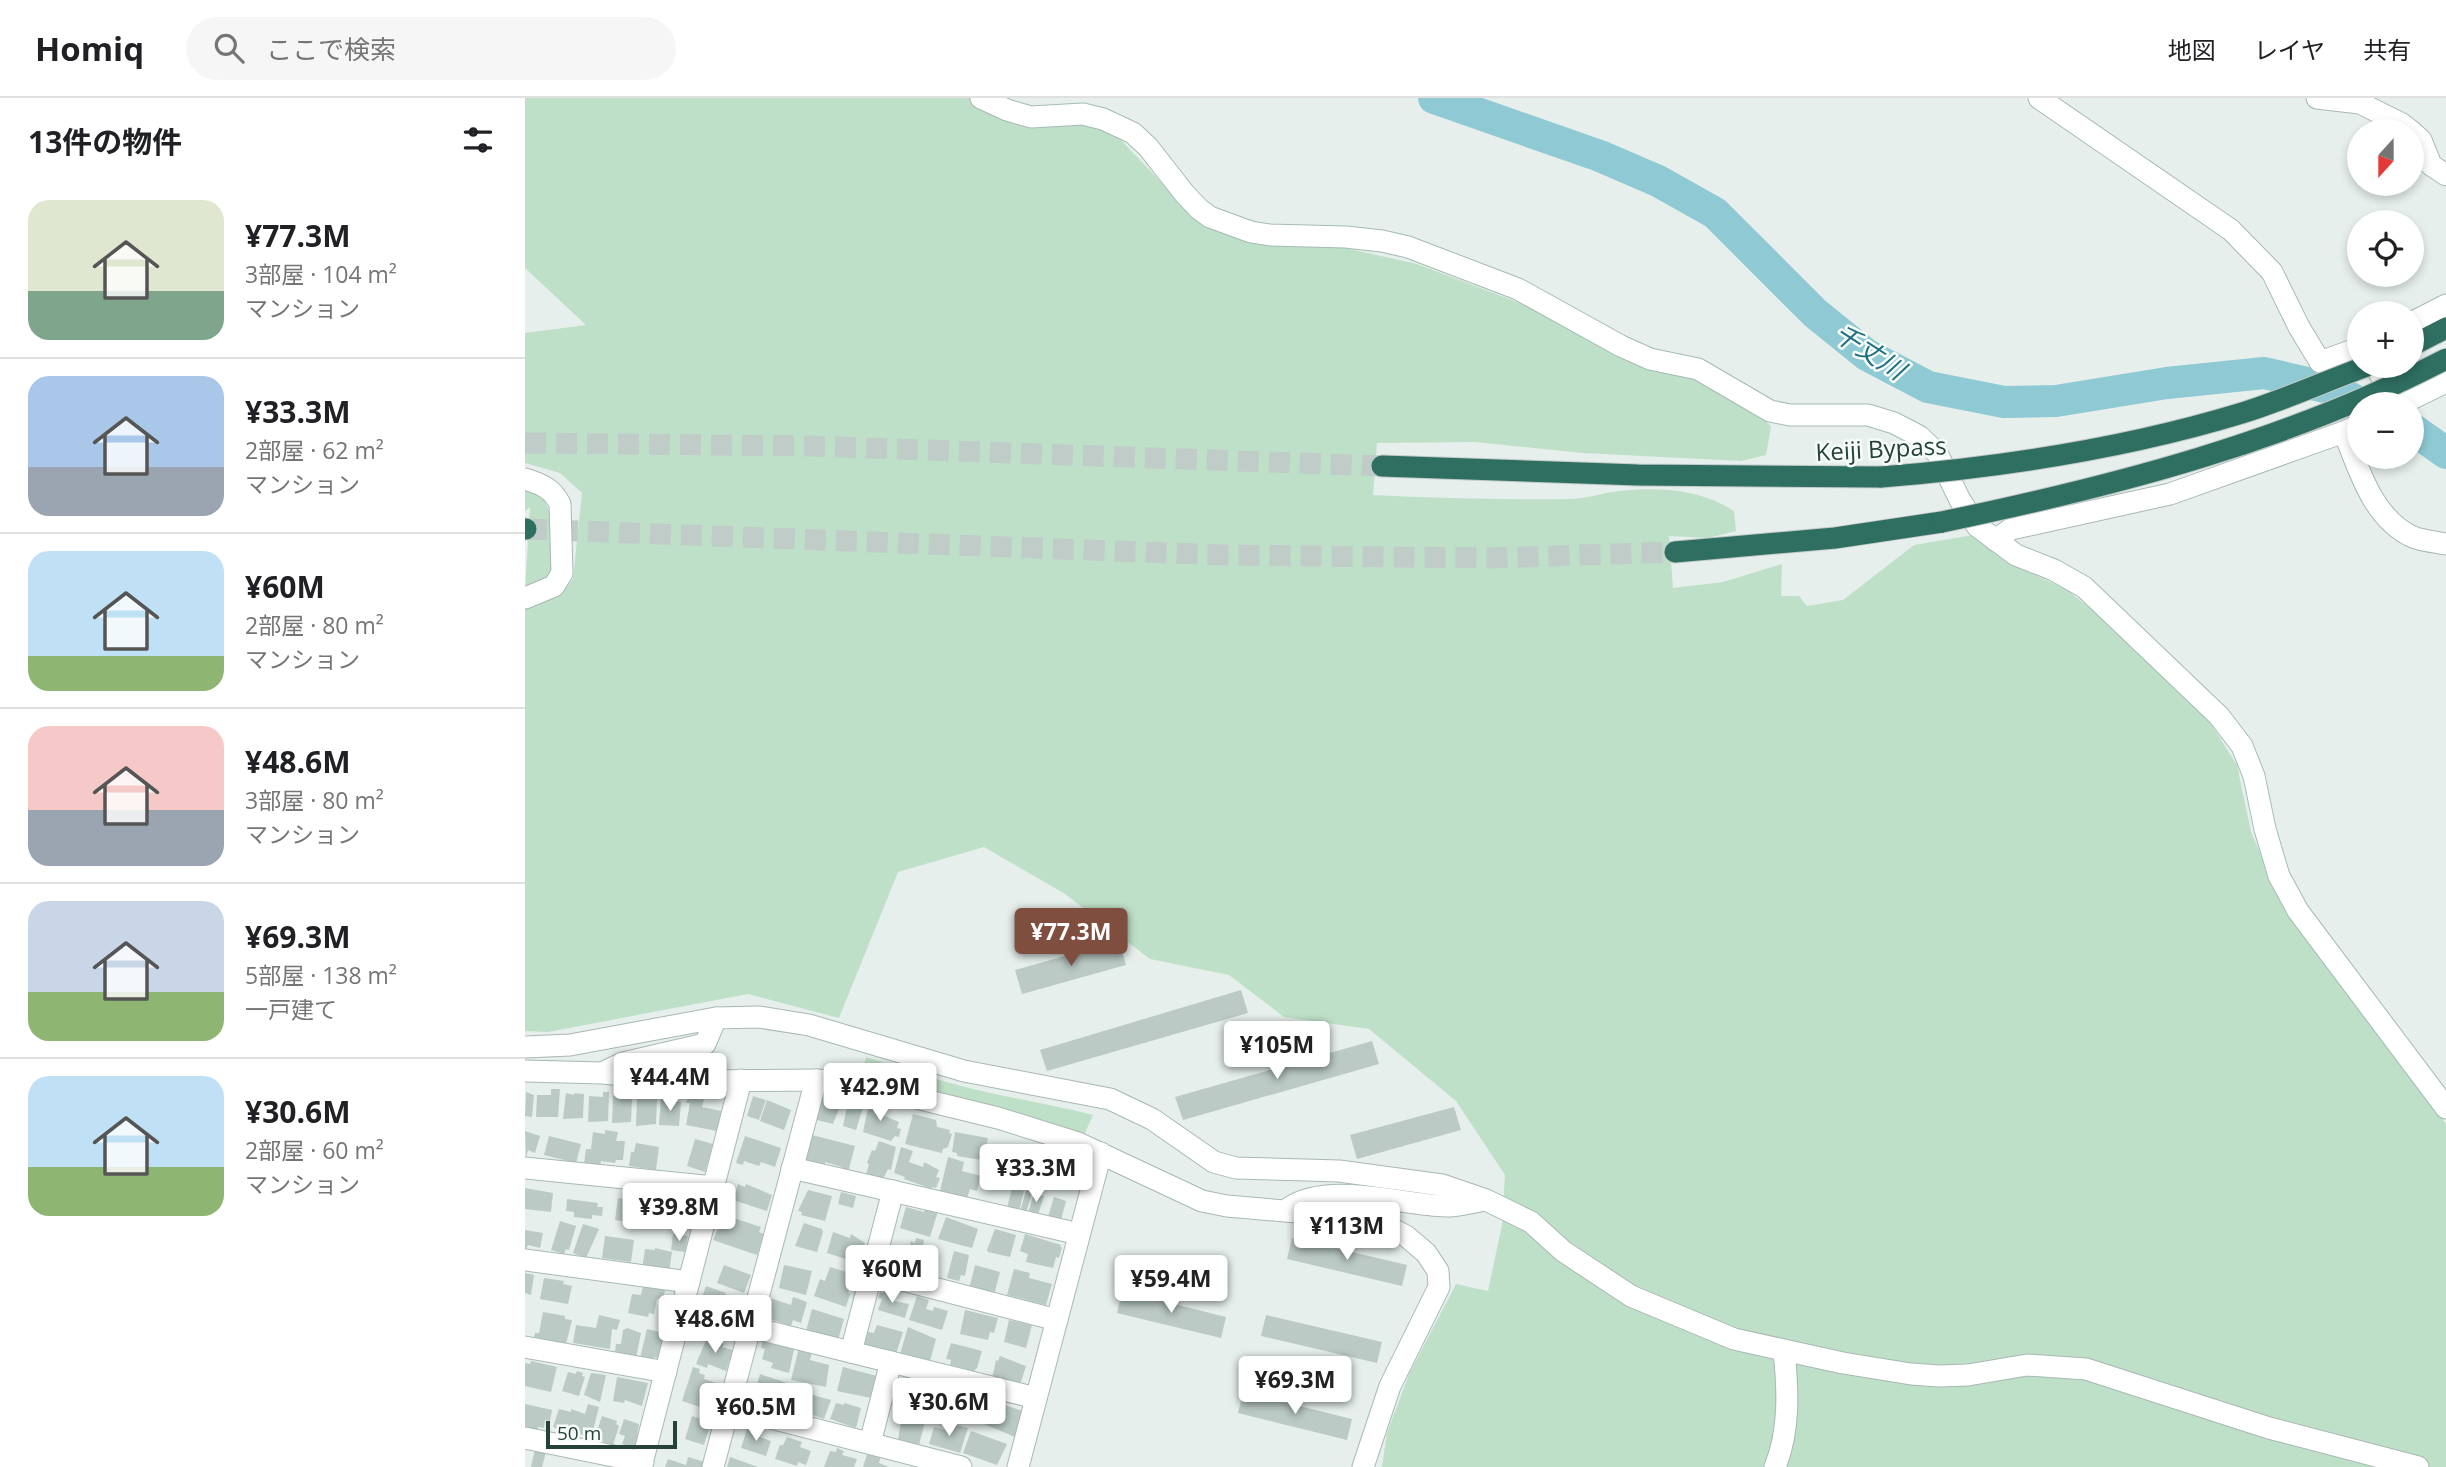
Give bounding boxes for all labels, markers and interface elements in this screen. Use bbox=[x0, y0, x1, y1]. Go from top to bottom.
search box bbox=[186, 17, 676, 80]
text: Homiq bbox=[35, 26, 144, 71]
icon: search bbox=[210, 29, 248, 67]
text: ここで検索 bbox=[266, 31, 396, 67]
text: 地図 bbox=[2168, 33, 2216, 66]
text: レイヤ bbox=[2254, 33, 2325, 66]
text: 共有 bbox=[2363, 33, 2411, 66]
north arrow bbox=[2347, 119, 2424, 196]
map controls bbox=[2347, 119, 2424, 469]
text: 13件の物件 bbox=[28, 121, 182, 162]
icon: filters bbox=[459, 121, 497, 159]
button: locate bbox=[2347, 210, 2424, 287]
text: ¥77.3M bbox=[245, 215, 350, 256]
icon: home bbox=[84, 228, 168, 312]
text: 3部屋 · 104 m² bbox=[245, 258, 397, 290]
text: マンション bbox=[245, 292, 360, 324]
button: + bbox=[2347, 301, 2424, 378]
water label: 千丈川 bbox=[1827, 315, 1915, 389]
text: ¥33.3M bbox=[245, 391, 350, 432]
button: − bbox=[2347, 392, 2424, 469]
icon: home bbox=[84, 404, 168, 488]
street label: Keiji Bypass bbox=[1815, 428, 1947, 468]
text: 2部屋 · 62 m² bbox=[245, 434, 384, 466]
text: マンション bbox=[245, 468, 360, 500]
text: ¥60M bbox=[245, 566, 325, 607]
icon: home bbox=[84, 579, 168, 663]
text: 2部屋 · 80 m² bbox=[245, 609, 384, 641]
text: マンション bbox=[245, 643, 360, 675]
text: ¥48.6M bbox=[245, 741, 350, 782]
icon: home bbox=[84, 754, 168, 838]
text: 3部屋 · 80 m² bbox=[245, 784, 384, 816]
text: マンション bbox=[245, 818, 360, 850]
pin: ¥77.3M bbox=[1014, 908, 1128, 968]
text: ¥77.3M bbox=[1031, 915, 1111, 947]
text: ¥69.3M bbox=[245, 916, 350, 957]
icon: home bbox=[84, 929, 168, 1013]
text: 5部屋 · 138 m² bbox=[245, 959, 397, 991]
text: 一戸建て bbox=[245, 993, 337, 1025]
pin: ¥105M bbox=[1228, 1021, 1326, 1081]
text: ¥105M bbox=[1240, 1028, 1314, 1060]
pin: ¥44.4M bbox=[613, 1054, 727, 1113]
text: ¥44.4M bbox=[630, 1060, 710, 1092]
pin: ¥42.9M bbox=[823, 1063, 937, 1123]
text: ¥42.9M bbox=[840, 1070, 920, 1102]
text: ¥30.6M bbox=[245, 1091, 350, 1132]
icon: home bbox=[84, 1104, 168, 1188]
text: 2部屋 · 60 m² bbox=[245, 1134, 384, 1166]
pin: ¥33.3M bbox=[979, 1144, 1093, 1204]
text: ¥33.3M bbox=[996, 1151, 1076, 1183]
text: マンション bbox=[245, 1168, 360, 1200]
pin: ¥39.8M bbox=[622, 1184, 736, 1243]
text: ¥39.8M bbox=[639, 1190, 719, 1222]
pin: ¥113M bbox=[1298, 1202, 1396, 1262]
text: ¥113M bbox=[1310, 1209, 1384, 1241]
pin: ¥60M bbox=[851, 1246, 933, 1305]
text: ¥60M bbox=[861, 1252, 923, 1284]
pin: ¥59.4M bbox=[1114, 1256, 1228, 1315]
text: ¥59.4M bbox=[1131, 1262, 1211, 1294]
pin: ¥48.6M bbox=[658, 1296, 772, 1355]
text: ¥48.6M bbox=[675, 1302, 755, 1334]
pin: ¥69.3M bbox=[1238, 1356, 1352, 1416]
text: ¥69.3M bbox=[1255, 1363, 1335, 1395]
pin: ¥30.6M bbox=[892, 1378, 1006, 1438]
pin: ¥60.5M bbox=[699, 1384, 813, 1443]
text: ¥30.6M bbox=[909, 1385, 989, 1417]
text: ¥60.5M bbox=[716, 1390, 796, 1422]
scale bar bbox=[546, 1418, 677, 1450]
text: 50 m bbox=[557, 1420, 601, 1446]

